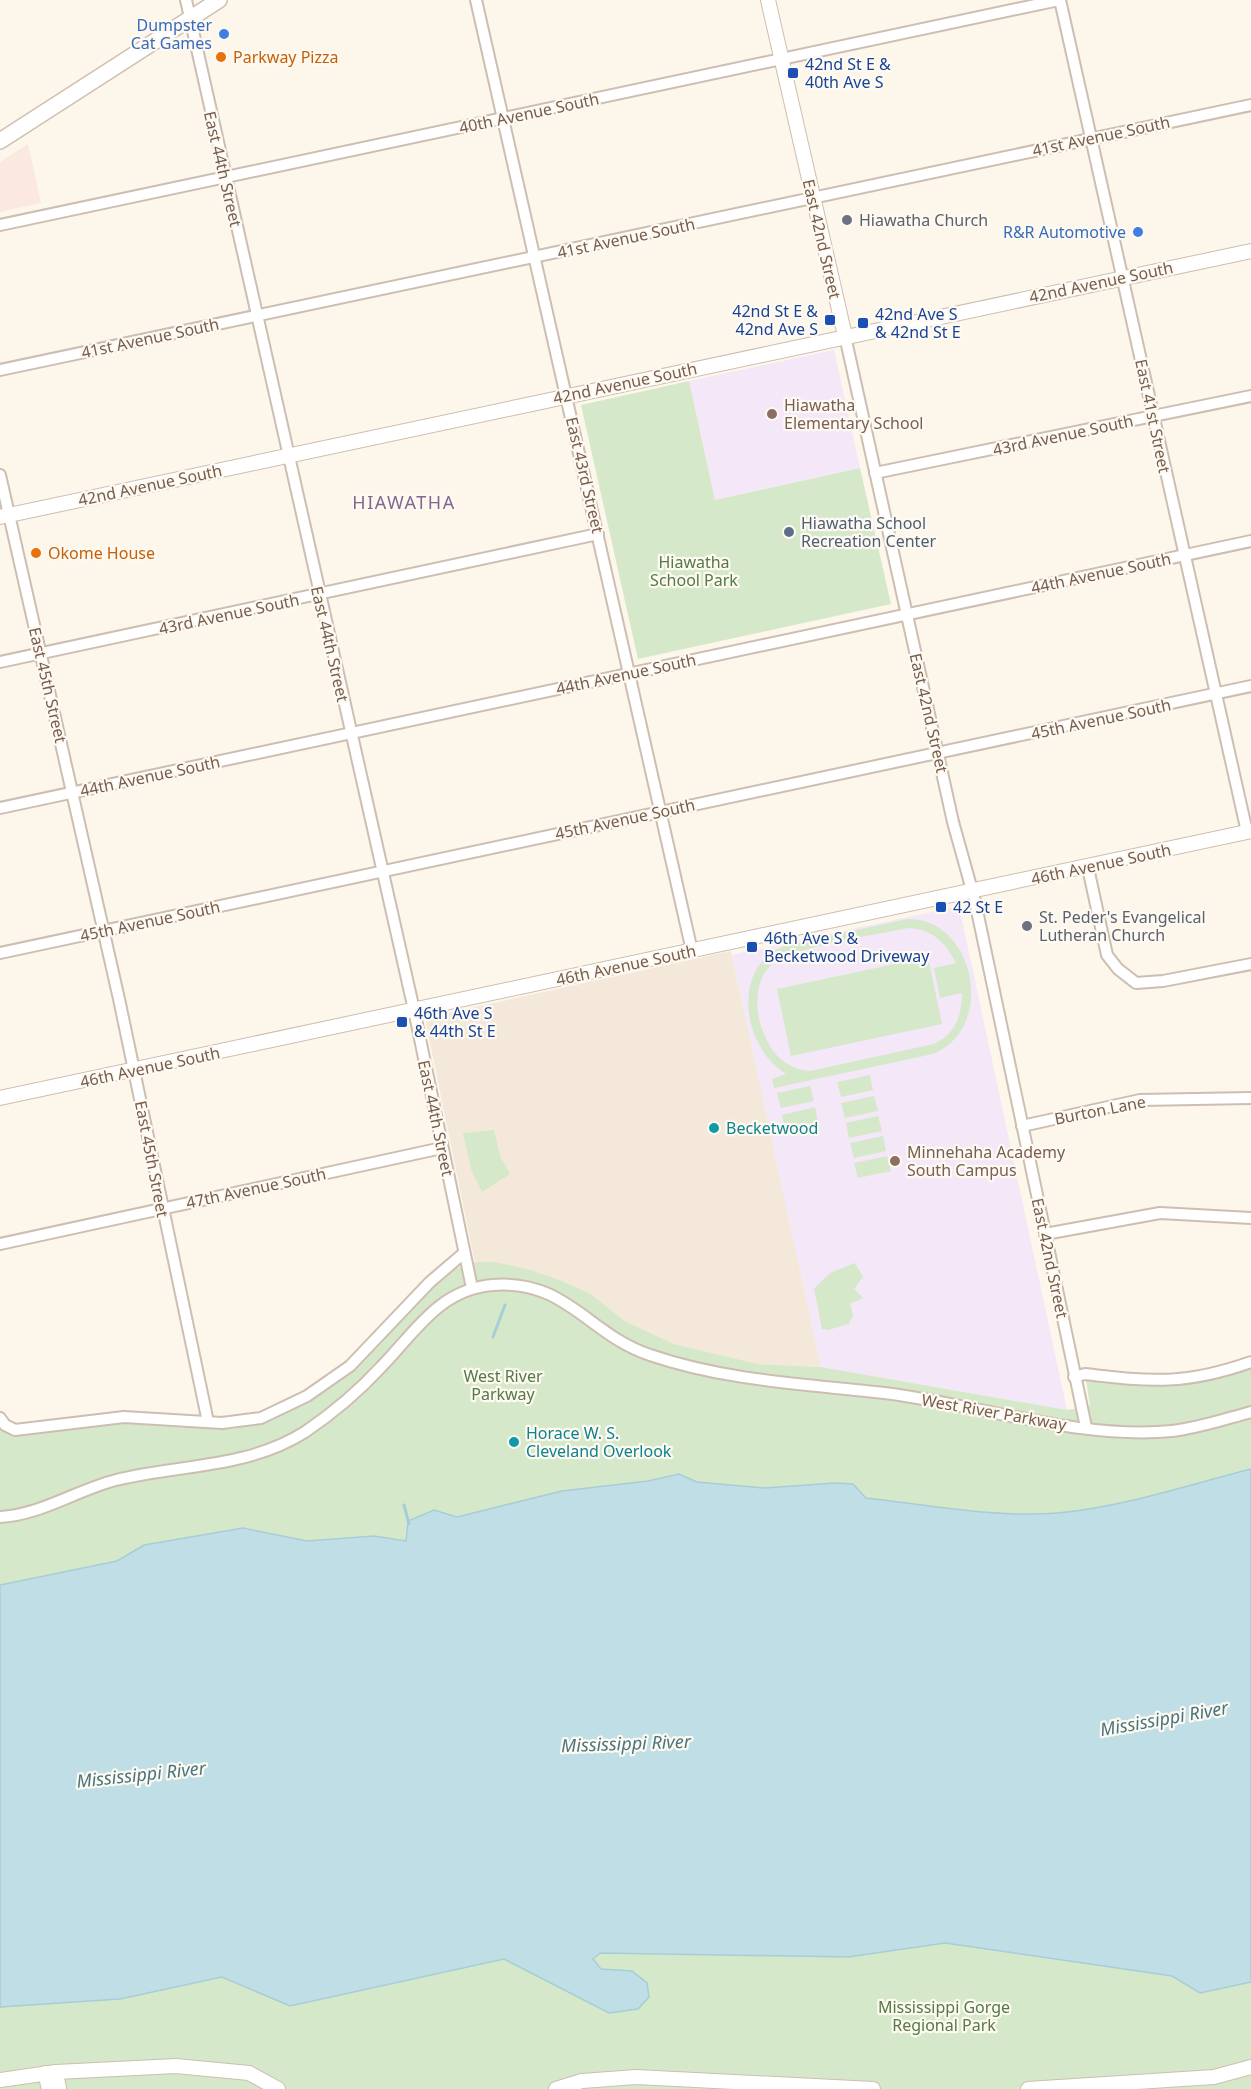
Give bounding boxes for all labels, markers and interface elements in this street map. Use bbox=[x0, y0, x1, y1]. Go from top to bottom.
place label: Dumpster Cat Games bbox=[131, 14, 212, 54]
marker: Dumpster Cat Games bbox=[217, 27, 231, 41]
place label: Parkway Pizza bbox=[233, 46, 339, 68]
marker: Parkway Pizza bbox=[214, 50, 228, 64]
place label: 42nd St E & 40th Ave S bbox=[805, 53, 891, 93]
marker: 42nd St E & 40th Ave S bbox=[786, 66, 800, 80]
street label: 40th Avenue South bbox=[457, 87, 601, 139]
street label: East 44th Street bbox=[199, 109, 247, 229]
street label: 41st Avenue South bbox=[1030, 111, 1172, 161]
street label: East 42nd Street bbox=[798, 177, 847, 301]
place label: Hiawatha Church bbox=[859, 209, 988, 231]
street label: 41st Avenue South bbox=[555, 213, 697, 263]
marker: Hiawatha Church bbox=[840, 213, 854, 227]
place label: R&R Automotive bbox=[1003, 221, 1126, 243]
marker: R&R Automotive bbox=[1131, 225, 1145, 239]
street label: 42nd Avenue South bbox=[1027, 256, 1175, 308]
place label: 42nd St E & 42nd Ave S bbox=[732, 300, 818, 340]
place label: 42nd Ave S & 42nd St E bbox=[875, 303, 961, 343]
street label: 41st Avenue South bbox=[79, 313, 221, 363]
marker: 42nd St E & 42nd Ave S bbox=[823, 313, 837, 327]
marker: 42nd Ave S & 42nd St E bbox=[856, 316, 870, 330]
street label: 42nd Avenue South bbox=[551, 357, 699, 409]
street label: East 41st Street bbox=[1130, 357, 1176, 475]
place label: Hiawatha Elementary School bbox=[784, 394, 923, 434]
marker: Hiawatha Elementary School bbox=[765, 407, 779, 421]
street label: 43rd Avenue South bbox=[991, 409, 1135, 461]
street label: East 43rd Street bbox=[561, 415, 609, 536]
street label: 42nd Avenue South bbox=[76, 459, 224, 511]
district label: HIAWATHA bbox=[352, 490, 456, 514]
place label: Hiawatha School Recreation Center bbox=[801, 512, 936, 552]
marker: Hiawatha School Recreation Center bbox=[782, 525, 796, 539]
place label: Okome House bbox=[48, 542, 155, 564]
marker: Okome House bbox=[29, 546, 43, 560]
street label: 44th Avenue South bbox=[1029, 547, 1173, 599]
park label: Hiawatha School Park bbox=[650, 551, 738, 591]
street label: East 44th Street bbox=[306, 584, 354, 704]
street label: 43rd Avenue South bbox=[157, 588, 301, 640]
street label: East 45th Street bbox=[24, 625, 72, 745]
street label: 44th Avenue South bbox=[554, 648, 698, 700]
street label: East 42nd Street bbox=[905, 651, 954, 775]
street label: 45th Avenue South bbox=[1029, 693, 1173, 745]
street label: 44th Avenue South bbox=[78, 750, 222, 802]
street label: 45th Avenue South bbox=[553, 793, 697, 845]
street label: 46th Avenue South bbox=[1029, 838, 1173, 890]
street label: 45th Avenue South bbox=[78, 895, 222, 947]
place label: 42 St E bbox=[953, 896, 1003, 918]
marker: 42 St E bbox=[934, 900, 948, 914]
place label: St. Peder's Evangelical Lutheran Church bbox=[1039, 906, 1206, 946]
marker: St. Peder's Evangelical Lutheran Church bbox=[1020, 919, 1034, 933]
place label: 46th Ave S & Becketwood Driveway bbox=[764, 927, 930, 967]
street label: 46th Avenue South bbox=[554, 939, 698, 991]
marker: 46th Ave S & Becketwood Driveway bbox=[745, 940, 759, 954]
place label: 46th Ave S & 44th St E bbox=[414, 1002, 496, 1042]
marker: 46th Ave S & 44th St E bbox=[395, 1015, 409, 1029]
street label: 46th Avenue South bbox=[78, 1041, 222, 1093]
street label: East 44th Street bbox=[413, 1058, 459, 1178]
street label: Burton Lane bbox=[1052, 1090, 1148, 1130]
street label: East 45th Street bbox=[130, 1099, 174, 1219]
place label: Becketwood bbox=[726, 1117, 818, 1139]
marker: Becketwood bbox=[707, 1121, 721, 1135]
place label: Minnehaha Academy South Campus bbox=[907, 1141, 1066, 1181]
marker: Minnehaha Academy South Campus bbox=[888, 1154, 902, 1168]
street label: 47th Avenue South bbox=[184, 1162, 328, 1214]
street label: East 42nd Street bbox=[1027, 1196, 1074, 1320]
park label: West River Parkway bbox=[463, 1365, 543, 1405]
street label: West River Parkway bbox=[920, 1388, 1069, 1436]
place label: Horace W. S. Cleveland Overlook bbox=[526, 1422, 672, 1462]
marker: Horace W. S. Cleveland Overlook bbox=[507, 1435, 521, 1449]
water label: Mississippi River bbox=[1098, 1695, 1231, 1741]
water label: Mississippi River bbox=[561, 1729, 692, 1757]
water label: Mississippi River bbox=[75, 1755, 208, 1793]
park label: Mississippi Gorge Regional Park bbox=[878, 1996, 1010, 2036]

